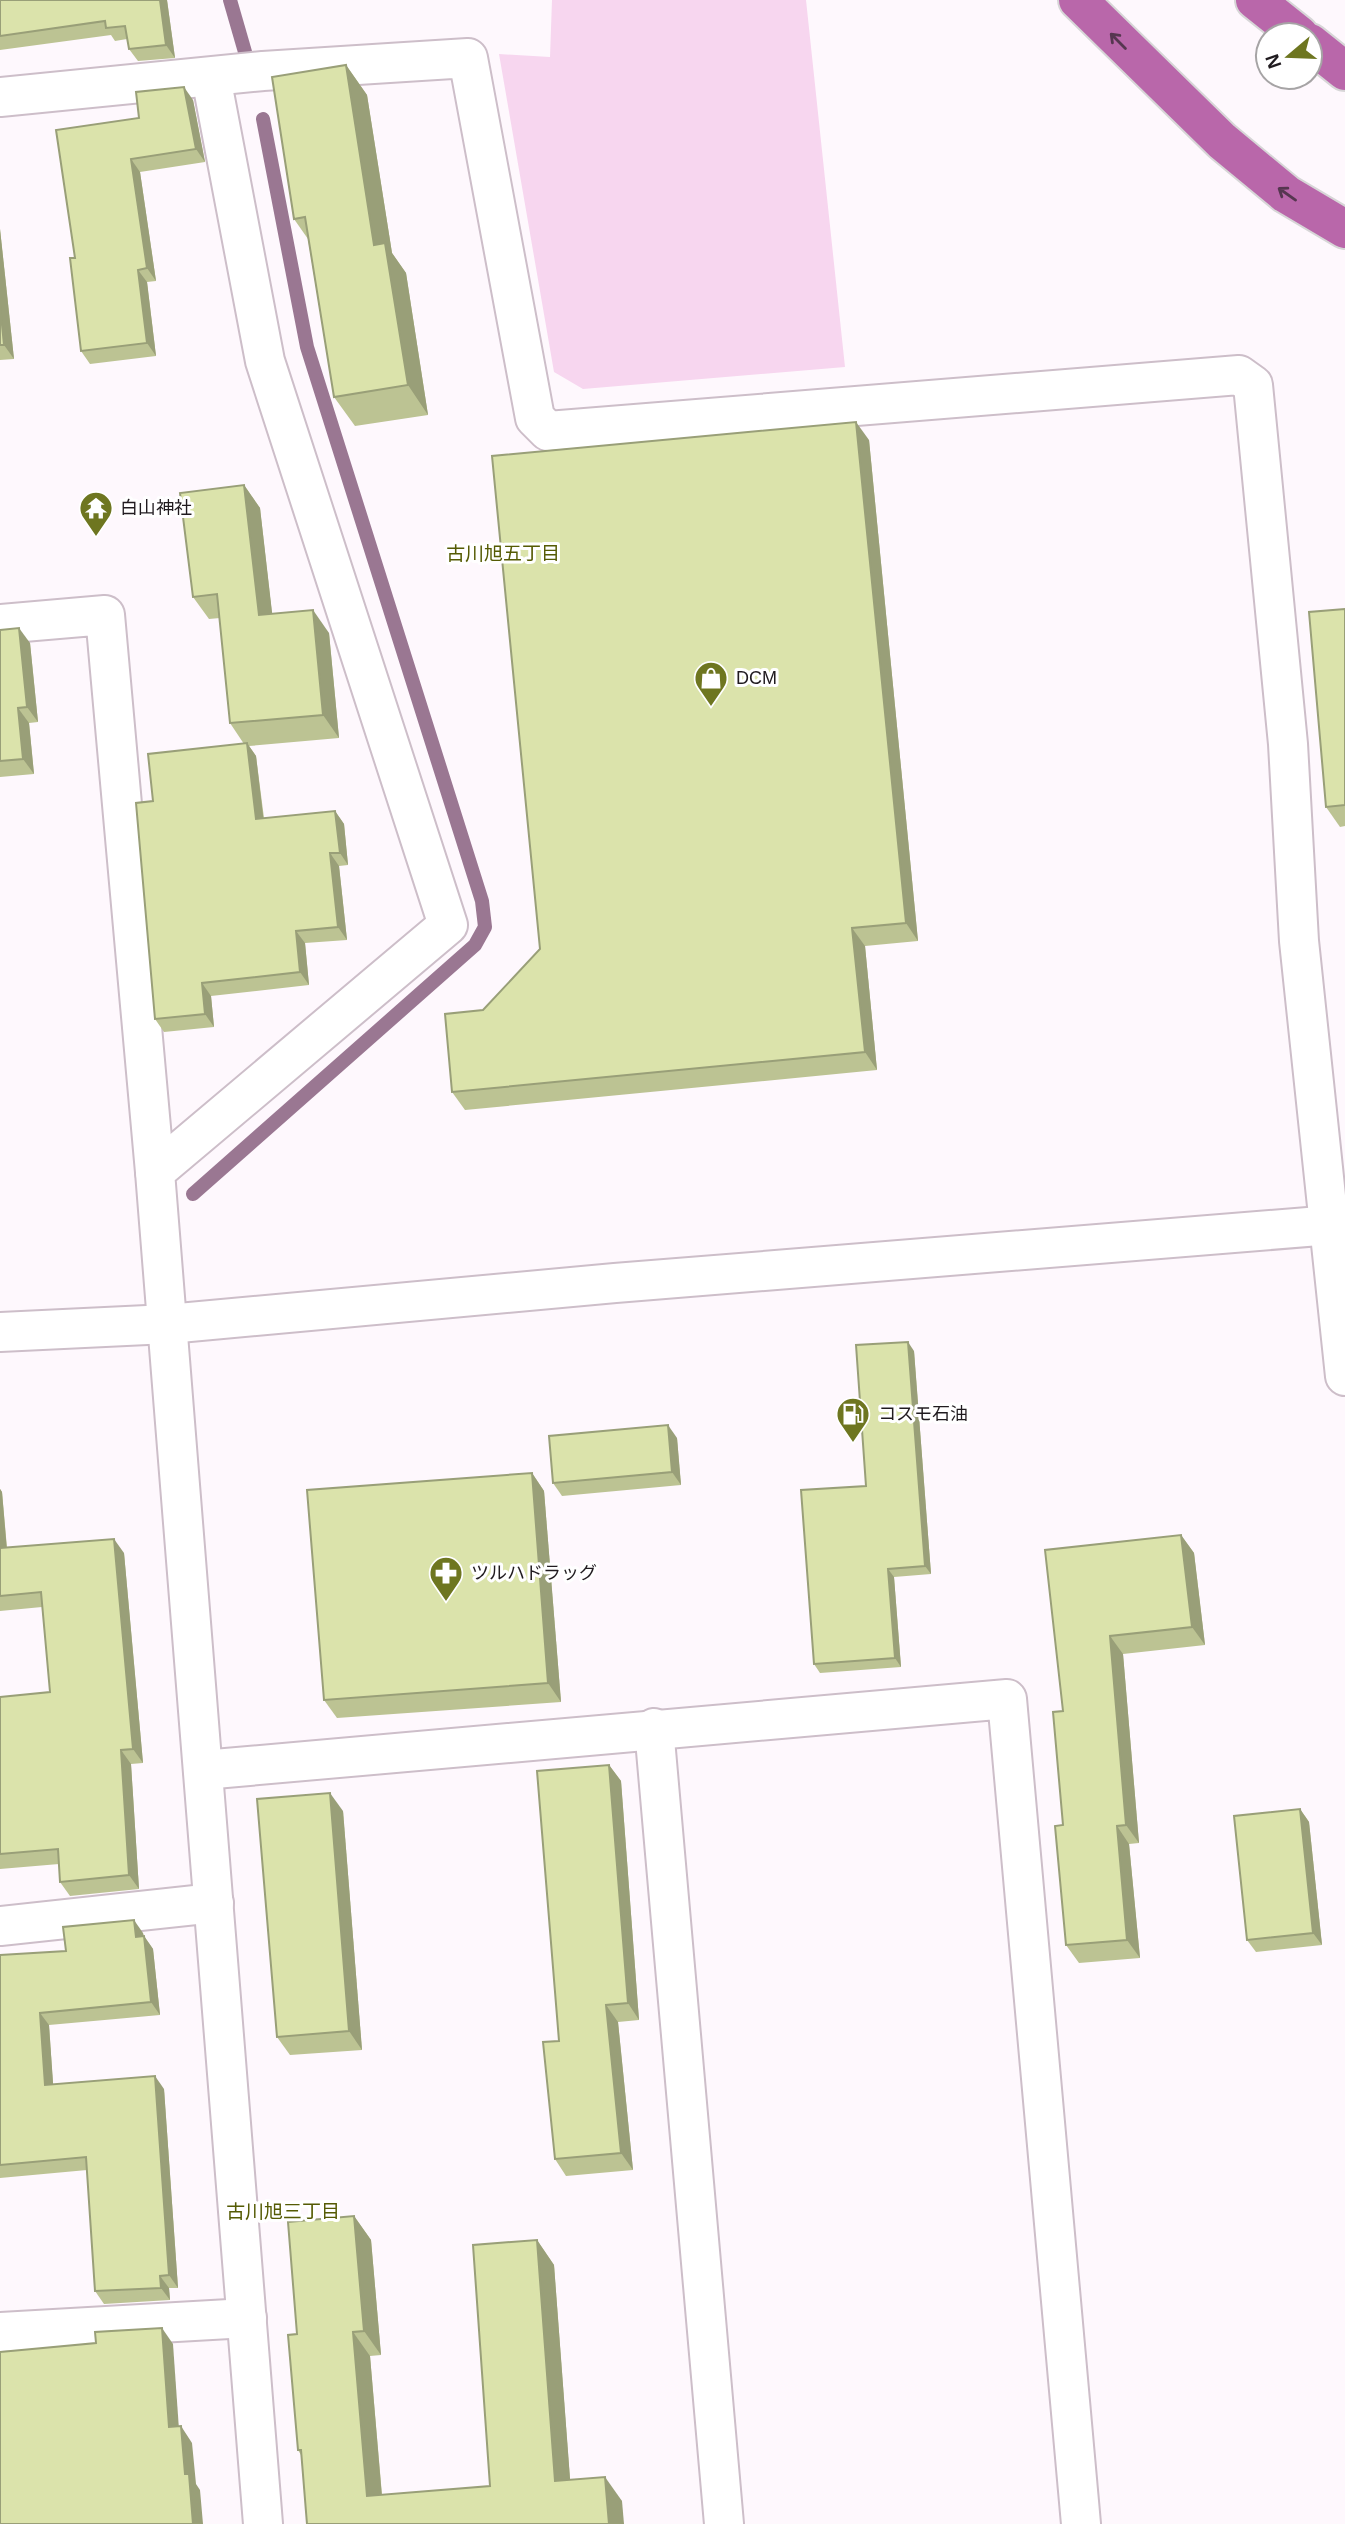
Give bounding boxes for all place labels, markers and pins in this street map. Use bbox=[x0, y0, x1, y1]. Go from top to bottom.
temple icon: 白山神社 bbox=[77, 489, 115, 538]
place label: 白山神社 bbox=[120, 498, 192, 518]
shop icon: DCM bbox=[692, 659, 730, 708]
place label: DCM bbox=[736, 668, 777, 688]
fuel station icon: コスモ石油 bbox=[834, 1395, 872, 1444]
place label: コスモ石油 bbox=[878, 1404, 968, 1424]
pharmacy icon: ツルハドラッグ bbox=[427, 1554, 465, 1603]
place label: ツルハドラッグ bbox=[471, 1563, 597, 1583]

